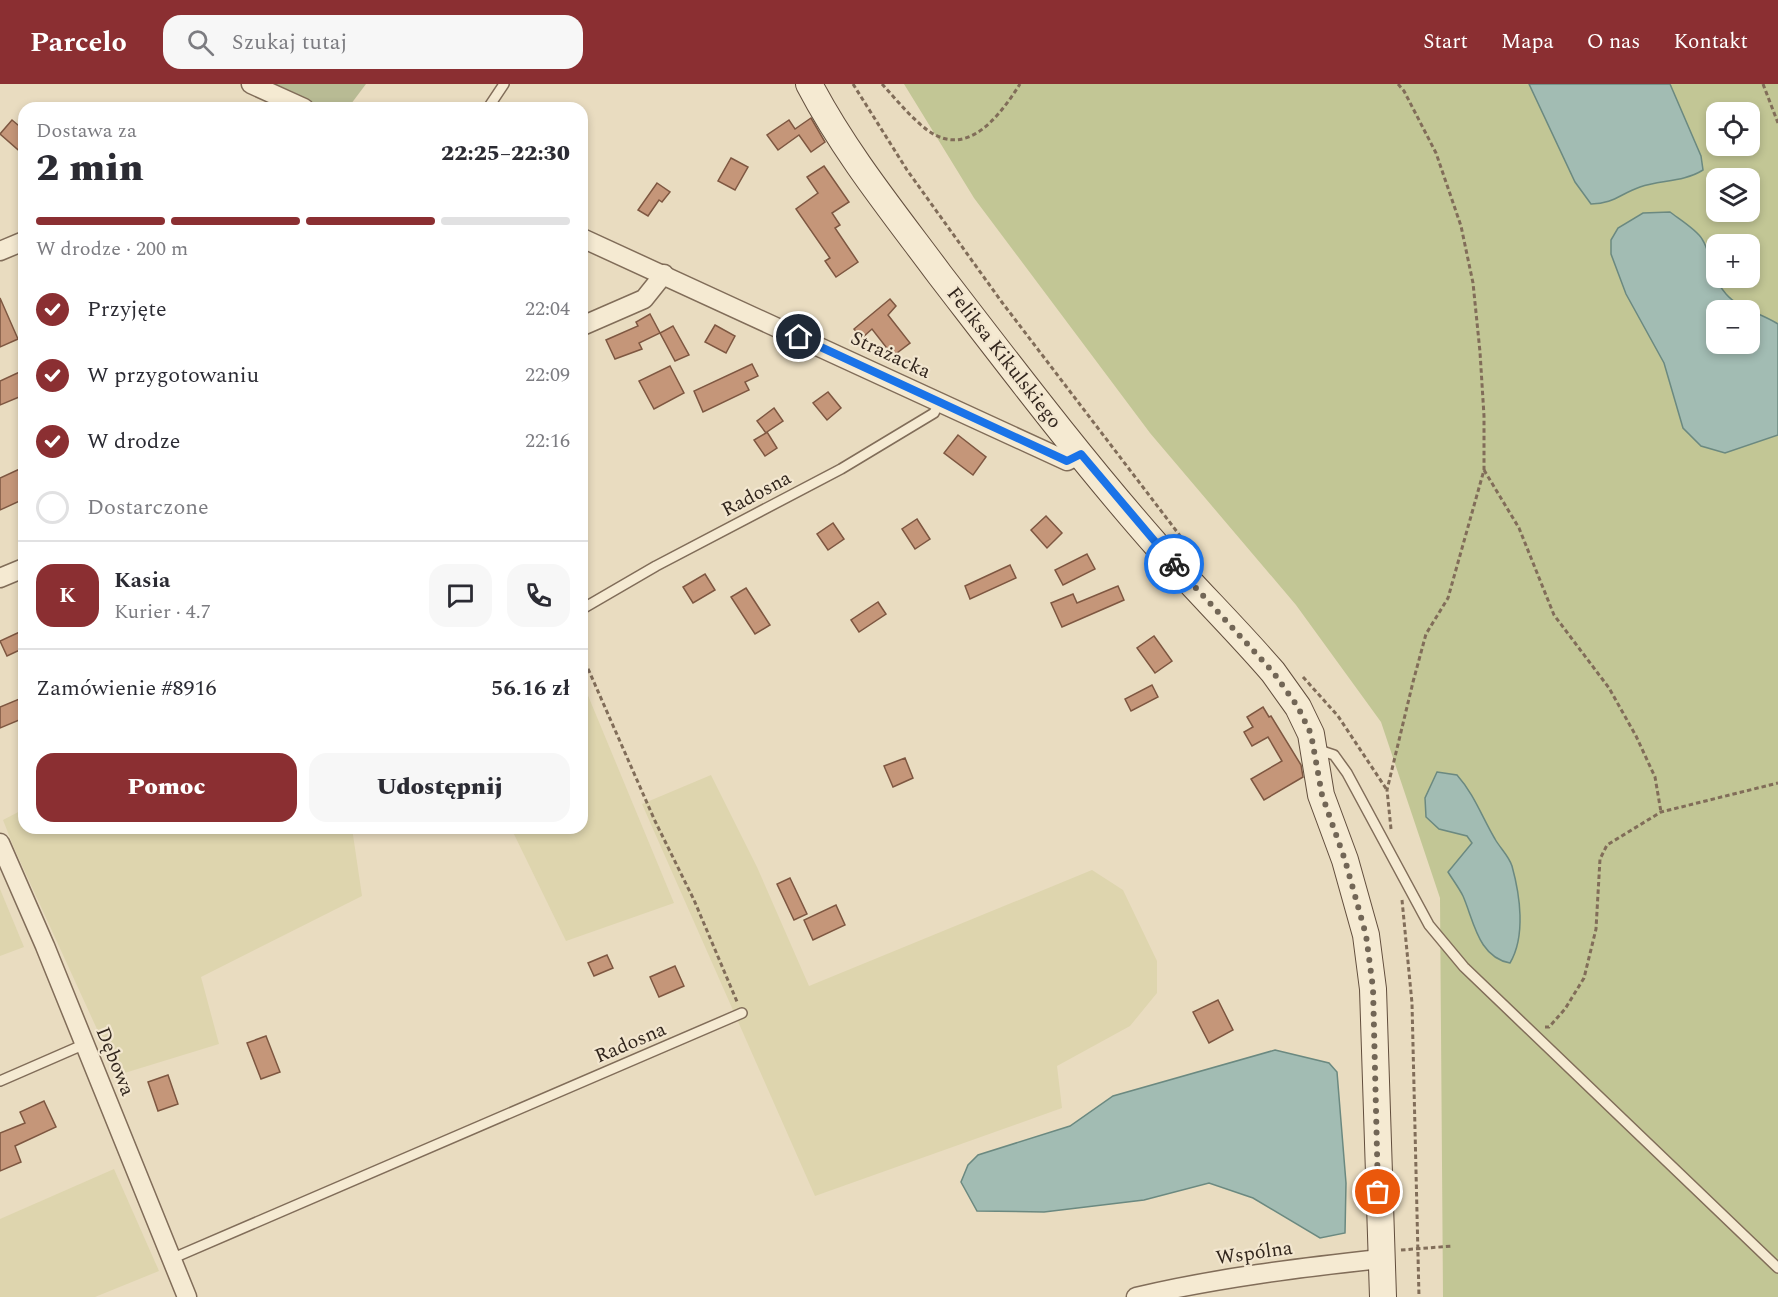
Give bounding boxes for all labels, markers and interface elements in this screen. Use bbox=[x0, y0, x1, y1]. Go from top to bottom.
search box bbox=[163, 15, 583, 69]
text: Parcelo bbox=[30, 21, 127, 64]
icon: search bbox=[184, 26, 217, 59]
text: Szukaj tutaj bbox=[232, 26, 347, 59]
text: Start bbox=[1423, 26, 1468, 58]
text: Mapa bbox=[1501, 26, 1554, 58]
text: O nas bbox=[1587, 26, 1640, 58]
text: Kontakt bbox=[1673, 26, 1748, 58]
map controls bbox=[1706, 102, 1760, 354]
button: locate bbox=[1706, 102, 1760, 156]
text: Dostawa za bbox=[36, 116, 137, 146]
text: 22:25–22:30 bbox=[441, 137, 570, 170]
text: 2 min bbox=[36, 139, 144, 198]
button: layers bbox=[1706, 168, 1760, 222]
text: W drodze · 200 m bbox=[36, 234, 188, 264]
button: + bbox=[1706, 234, 1760, 288]
street label: Feliksa Kikulskiego bbox=[939, 280, 1069, 435]
icon: check bbox=[36, 293, 69, 326]
text: Przyjęte bbox=[87, 293, 167, 326]
text: 22:04 bbox=[525, 294, 570, 324]
button: − bbox=[1706, 300, 1760, 354]
pin bbox=[773, 311, 824, 362]
icon: home bbox=[782, 320, 815, 353]
street label: Strażacka bbox=[846, 323, 936, 387]
icon: check bbox=[36, 359, 69, 392]
text: W przygotowaniu bbox=[87, 359, 259, 392]
text: 22:09 bbox=[525, 360, 570, 390]
icon: check bbox=[36, 425, 69, 458]
text: W drodze bbox=[87, 425, 180, 458]
text: 22:16 bbox=[525, 426, 570, 456]
street label: Radosna bbox=[716, 463, 797, 525]
text: Dostarczone bbox=[87, 491, 209, 524]
courier bbox=[1144, 534, 1204, 594]
icon: bike bbox=[1158, 548, 1191, 581]
text: Kasia bbox=[114, 564, 170, 597]
button: chat bbox=[429, 564, 492, 627]
button: phone bbox=[507, 564, 570, 627]
text: K bbox=[59, 579, 76, 612]
text: Kurier · 4.7 bbox=[114, 597, 211, 627]
text: Zamówienie #8916 bbox=[36, 672, 217, 705]
text: 56.16 zł bbox=[491, 672, 570, 705]
button: Pomoc bbox=[36, 753, 297, 822]
button: Udostępnij bbox=[309, 753, 570, 822]
street label: Radosna bbox=[590, 1014, 671, 1071]
street label: Dębowa bbox=[88, 1022, 143, 1101]
pin bbox=[1352, 1166, 1403, 1217]
icon: bag bbox=[1361, 1175, 1394, 1208]
street label: Wspólna bbox=[1214, 1233, 1295, 1273]

